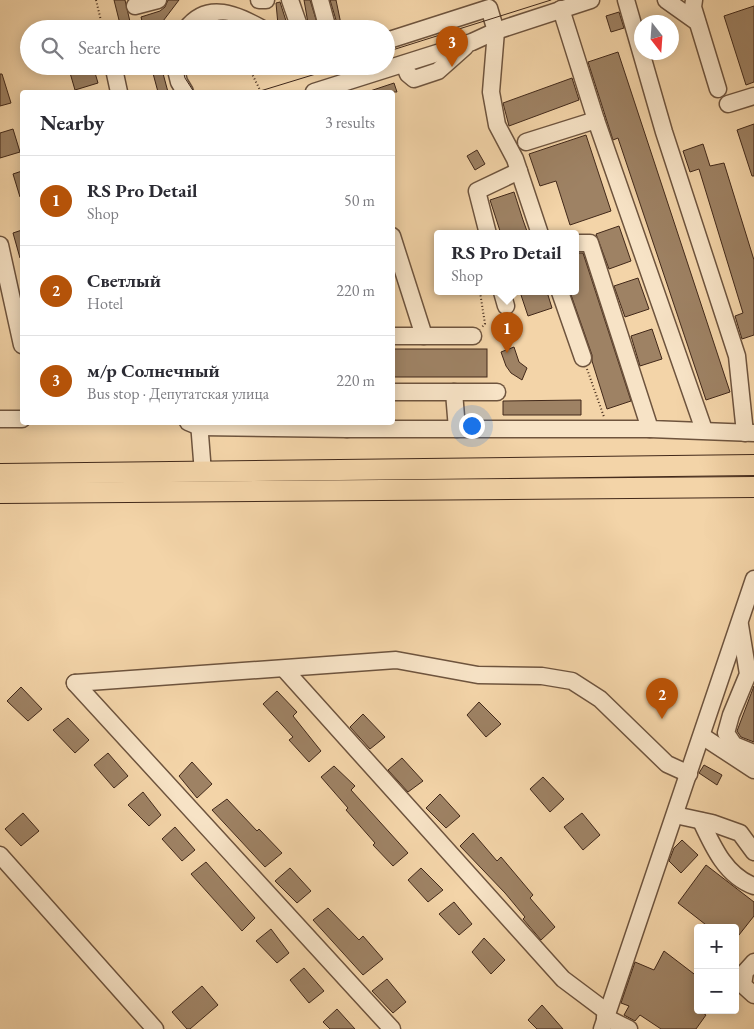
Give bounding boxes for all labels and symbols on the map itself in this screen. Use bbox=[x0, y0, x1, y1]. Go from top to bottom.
north arrow bbox=[634, 15, 679, 60]
pin: 3 bbox=[436, 26, 468, 67]
pin: 1 bbox=[491, 312, 523, 353]
your location bbox=[459, 413, 485, 439]
pin: 2 bbox=[646, 678, 678, 719]

